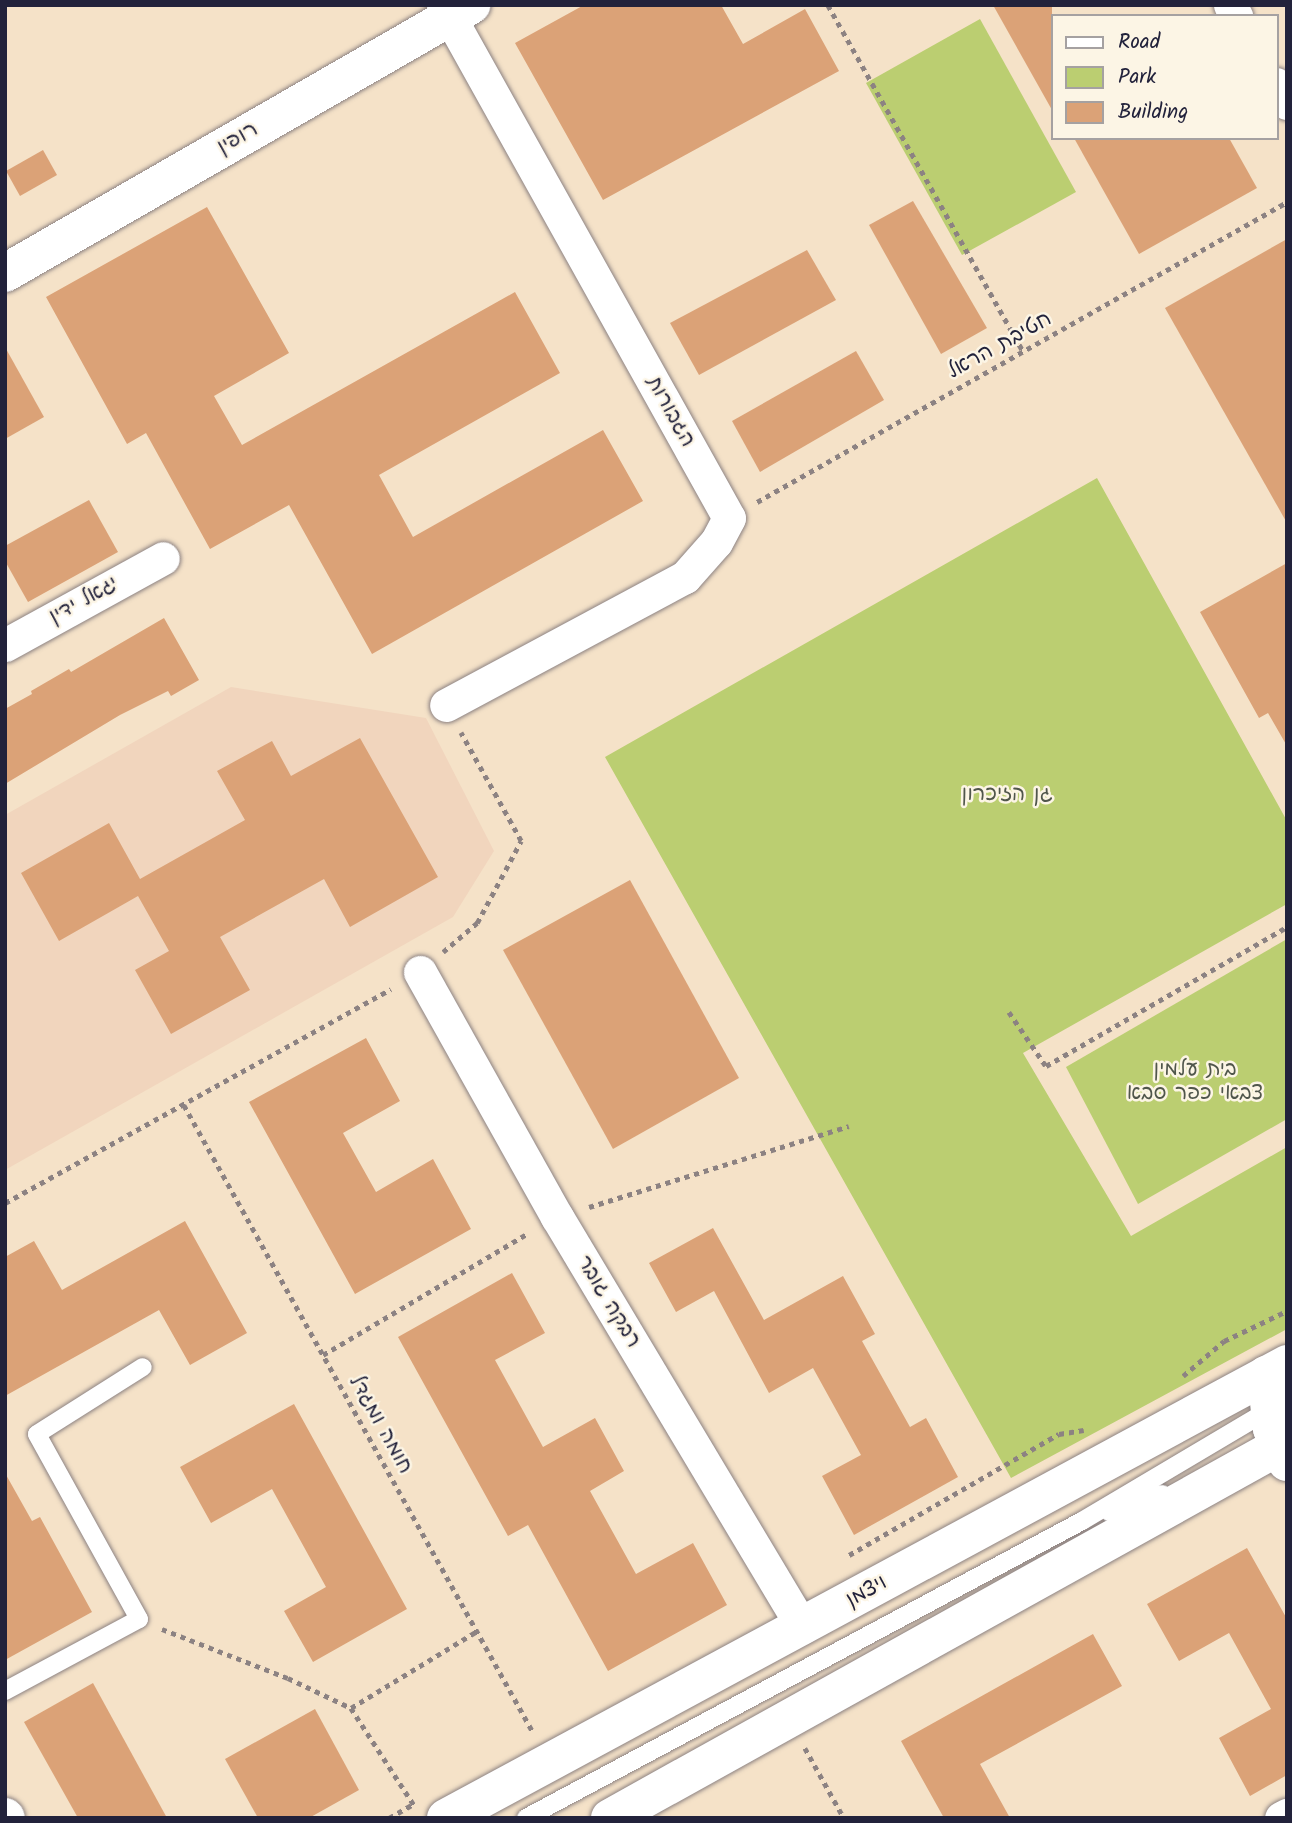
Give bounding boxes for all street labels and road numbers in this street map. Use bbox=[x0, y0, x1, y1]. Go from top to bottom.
street label: רופין bbox=[213, 117, 263, 161]
street label: חטיבת הראל bbox=[943, 307, 1057, 385]
street label: הגבורות bbox=[640, 372, 700, 452]
street label: יגאל ידין bbox=[45, 572, 123, 630]
street label: רבקה גובר bbox=[571, 1251, 645, 1353]
street label: חומה ומגדל bbox=[343, 1372, 417, 1478]
street label: ויצמן bbox=[842, 1571, 892, 1613]

